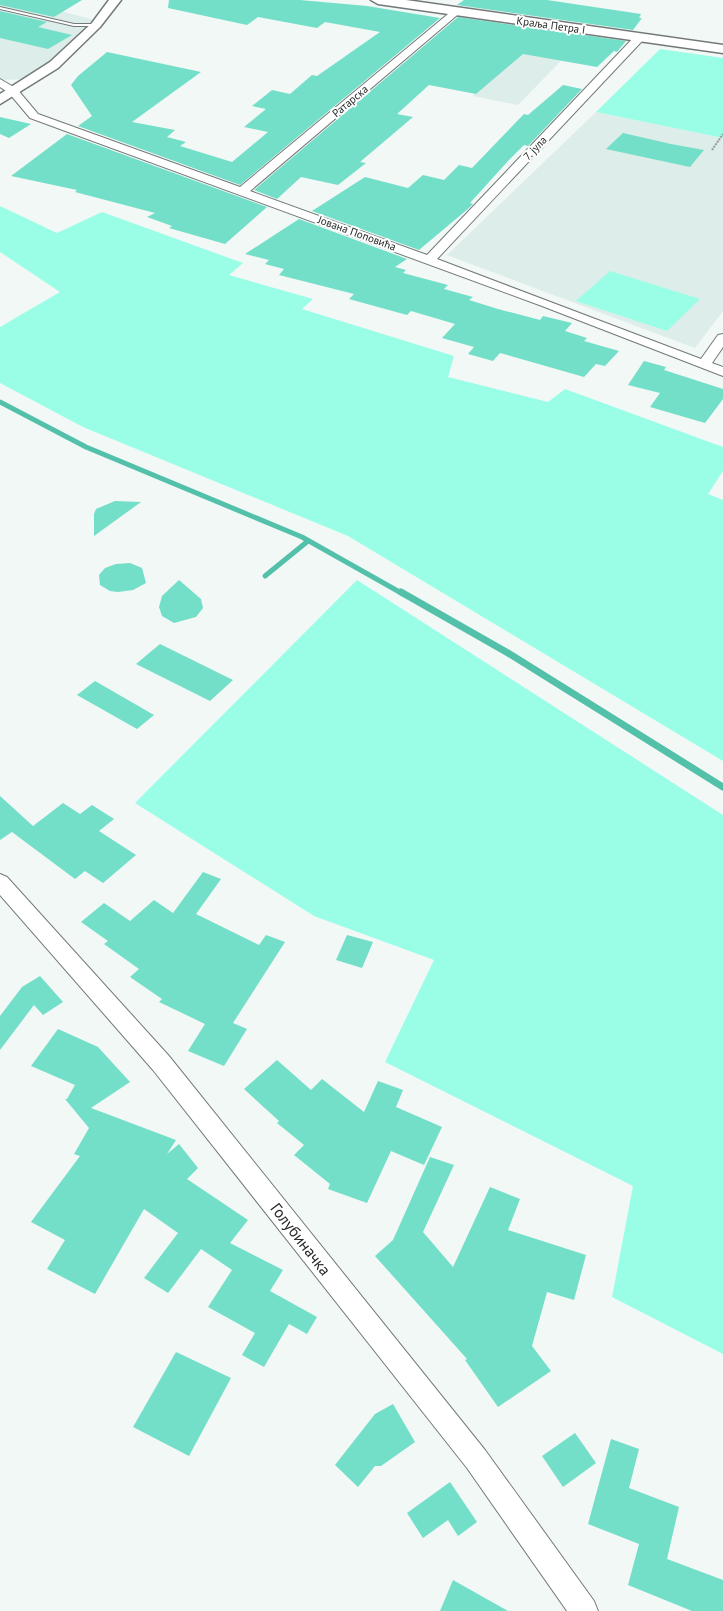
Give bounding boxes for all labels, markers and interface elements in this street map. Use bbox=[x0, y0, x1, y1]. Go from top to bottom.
street label: Краља Петра I bbox=[516, 13, 586, 37]
street label: Ратарска bbox=[329, 82, 371, 120]
street label: 7. јула bbox=[520, 133, 550, 163]
street label: Јована Поповића bbox=[315, 212, 398, 254]
street label: Голубиначка bbox=[266, 1199, 336, 1279]

